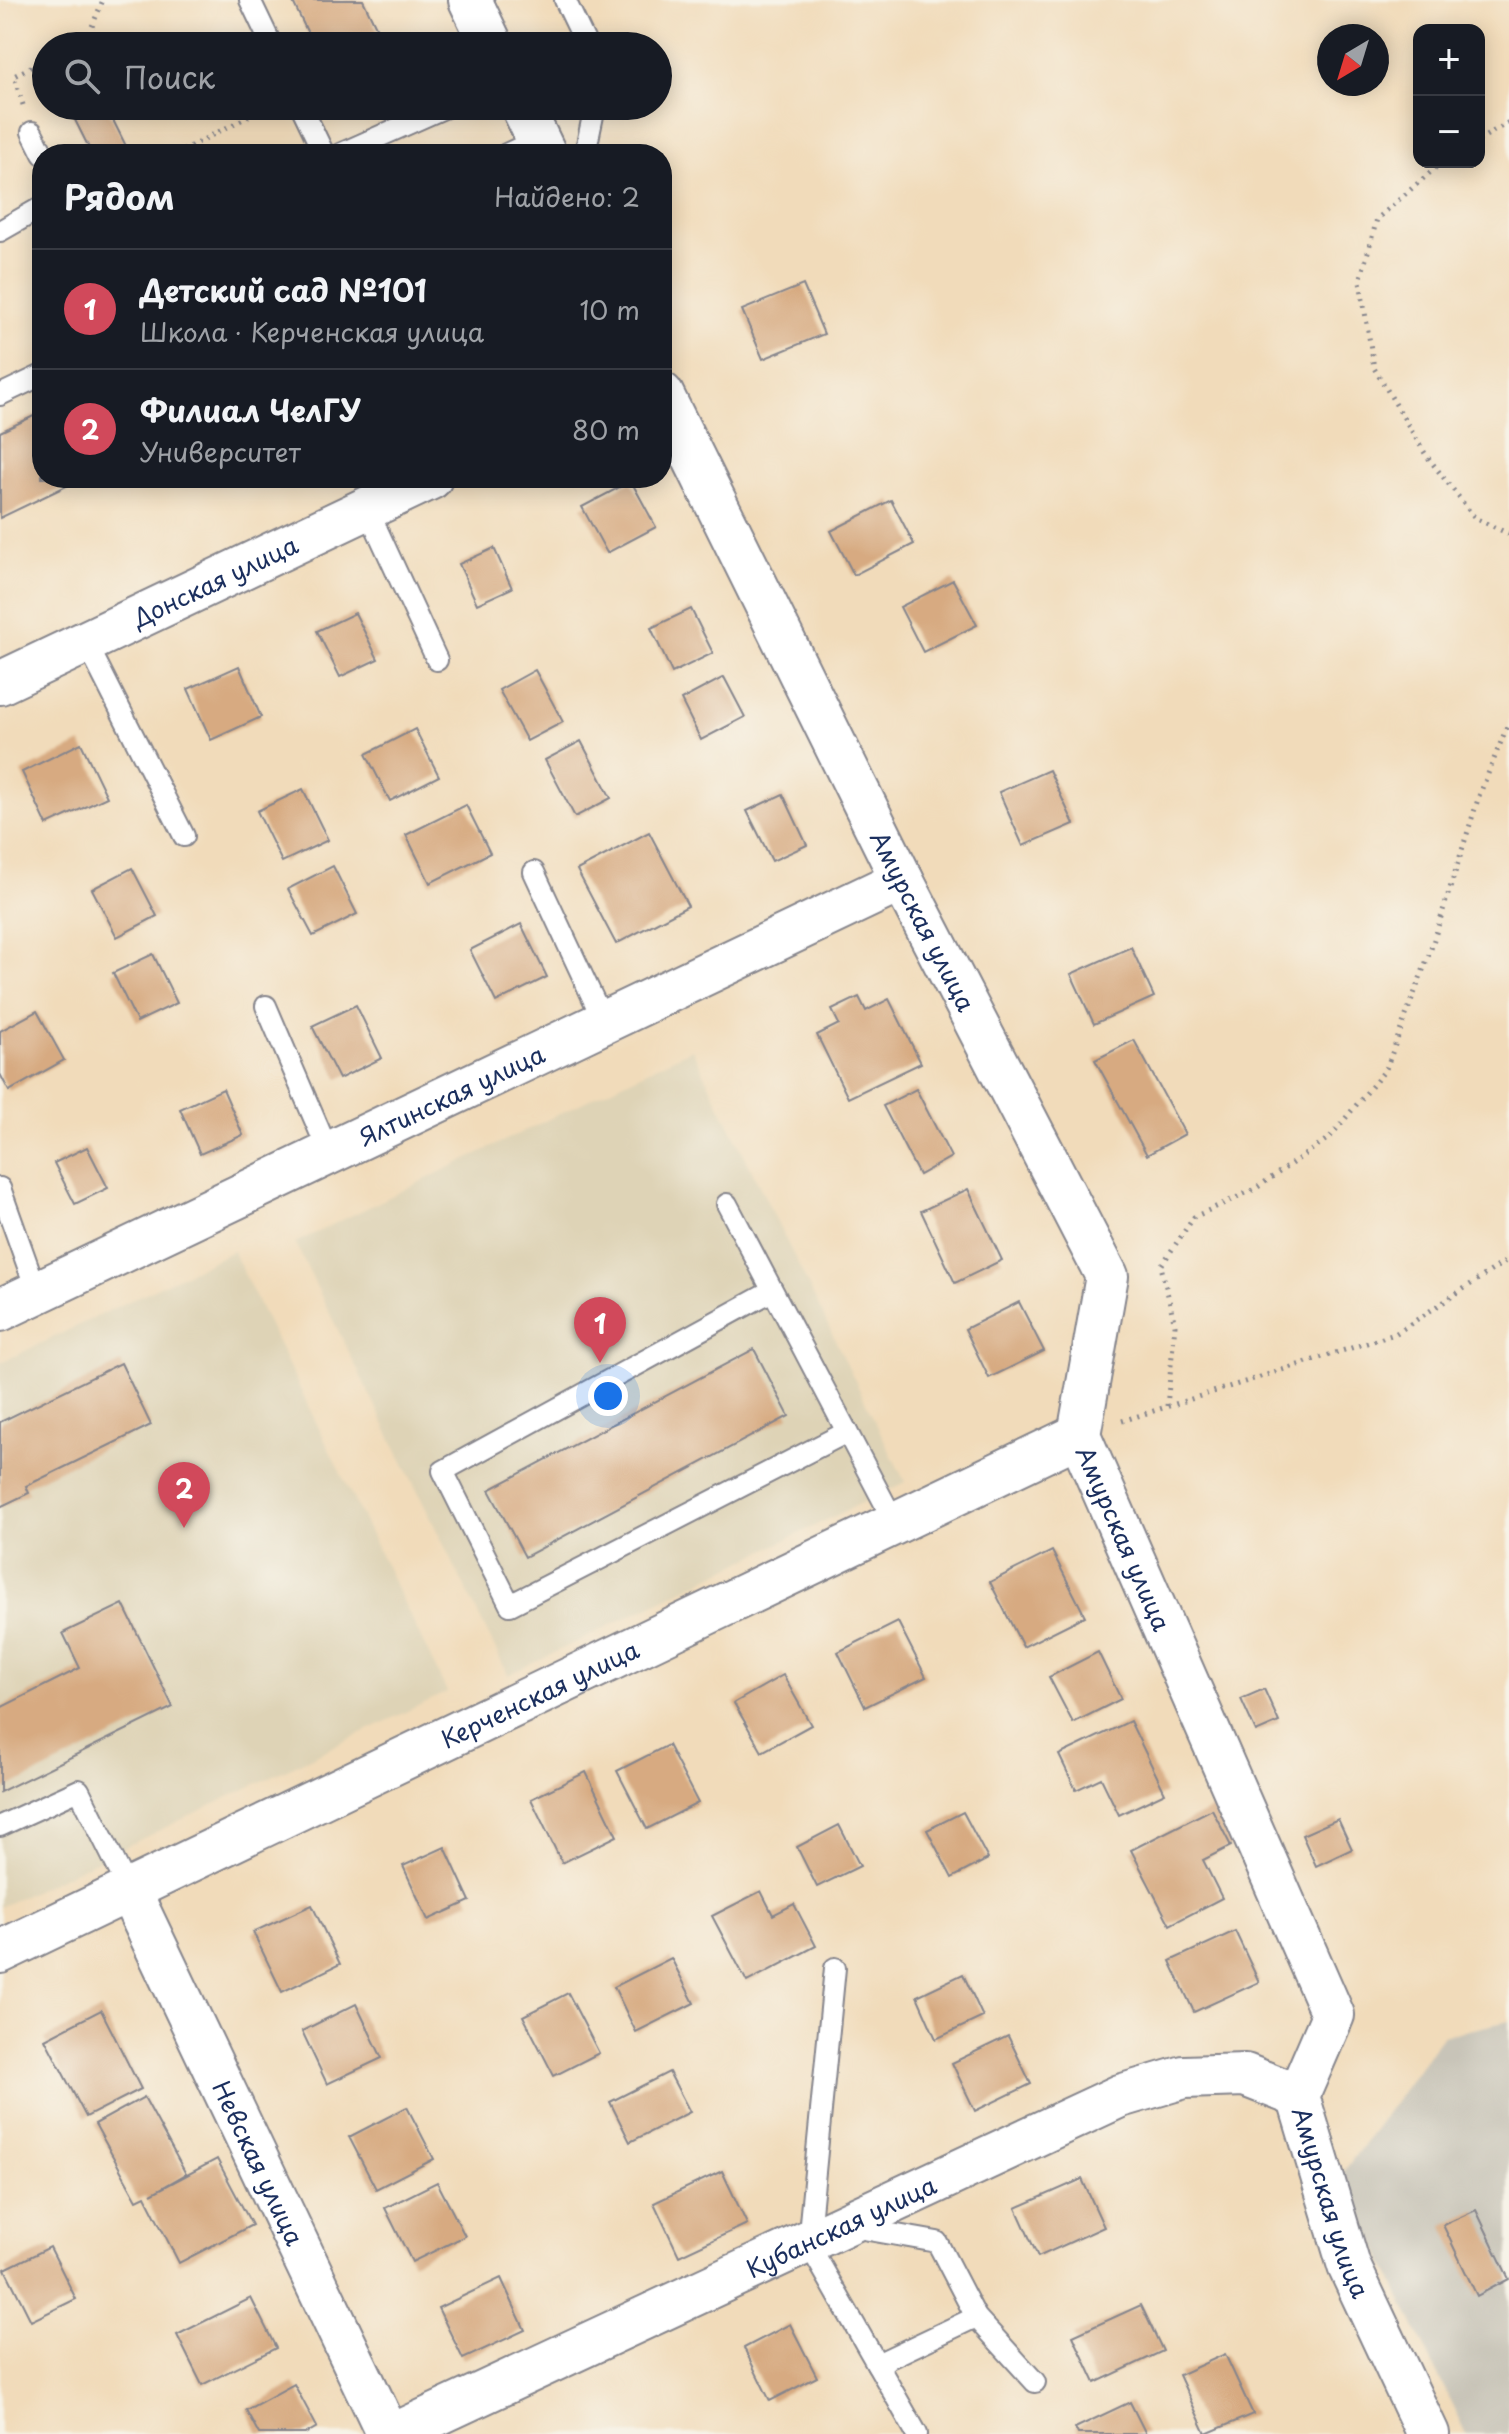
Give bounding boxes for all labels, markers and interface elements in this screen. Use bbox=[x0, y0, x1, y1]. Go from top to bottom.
north arrow bbox=[1317, 24, 1389, 96]
map controls bbox=[1413, 24, 1485, 168]
button: + bbox=[1413, 24, 1485, 96]
search box bbox=[32, 32, 672, 120]
icon: search bbox=[60, 54, 104, 98]
text: Поиск bbox=[124, 54, 215, 99]
button: − bbox=[1413, 96, 1485, 168]
text: Рядом bbox=[64, 170, 175, 222]
text: Найдено: 2 bbox=[494, 177, 640, 216]
text: Детский сад №101 bbox=[140, 267, 427, 312]
text: 1 bbox=[84, 290, 96, 329]
text: 10 m bbox=[579, 290, 640, 329]
text: Школа · Керченская улица bbox=[140, 312, 484, 351]
text: Филиал ЧелГУ bbox=[140, 387, 361, 432]
text: 2 bbox=[81, 410, 99, 449]
text: 80 m bbox=[572, 410, 640, 449]
text: Университет bbox=[140, 432, 301, 471]
street label: Донская улица bbox=[125, 526, 304, 636]
street label: Амурская улица bbox=[862, 824, 985, 1017]
street label: Ялтинская улица bbox=[352, 1035, 550, 1155]
pin: 1 bbox=[574, 1297, 626, 1363]
your location bbox=[588, 1376, 628, 1416]
street label: Амурская улица bbox=[1068, 1440, 1181, 1636]
pin: 2 bbox=[158, 1462, 210, 1528]
street label: Керченская улица bbox=[434, 1631, 645, 1757]
street label: Невская улица bbox=[204, 2074, 313, 2251]
street label: Амурская улица bbox=[1284, 2102, 1379, 2304]
street label: Кубанская улица bbox=[740, 2166, 942, 2286]

